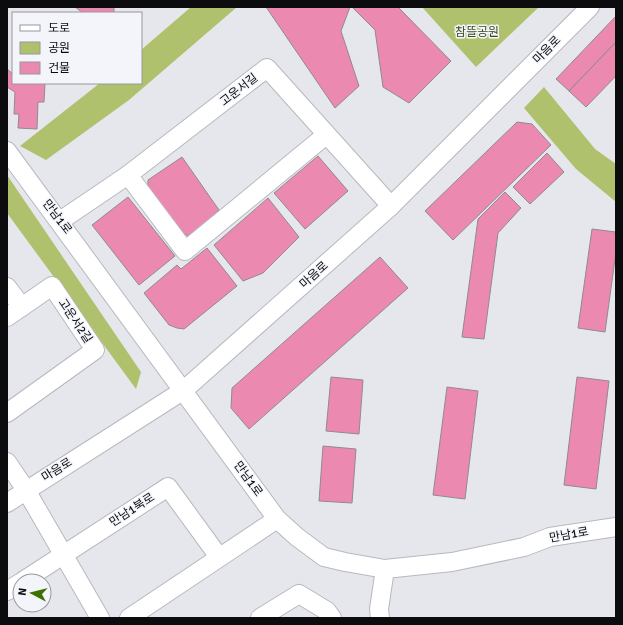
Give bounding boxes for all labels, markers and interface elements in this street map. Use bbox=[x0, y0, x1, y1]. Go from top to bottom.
legend bbox=[12, 12, 142, 84]
text: 도로 bbox=[48, 21, 70, 36]
park label: 참뜰공원 bbox=[455, 25, 499, 40]
street label: 마음로 bbox=[530, 33, 564, 67]
text: 공원 bbox=[48, 41, 70, 56]
text: 건물 bbox=[48, 61, 70, 76]
street label: 고운서길 bbox=[217, 70, 261, 110]
street label: 만남1로 bbox=[39, 197, 75, 237]
street label: 마음로 bbox=[297, 258, 331, 292]
street label: 고운서2길 bbox=[55, 296, 95, 346]
street label: 마음로 bbox=[39, 455, 75, 485]
street label: 만남1로 bbox=[230, 459, 266, 499]
street label: 만남1북로 bbox=[107, 490, 157, 530]
street label: 만남1로 bbox=[548, 524, 590, 546]
north arrow bbox=[12, 573, 52, 613]
text: N bbox=[16, 587, 29, 596]

